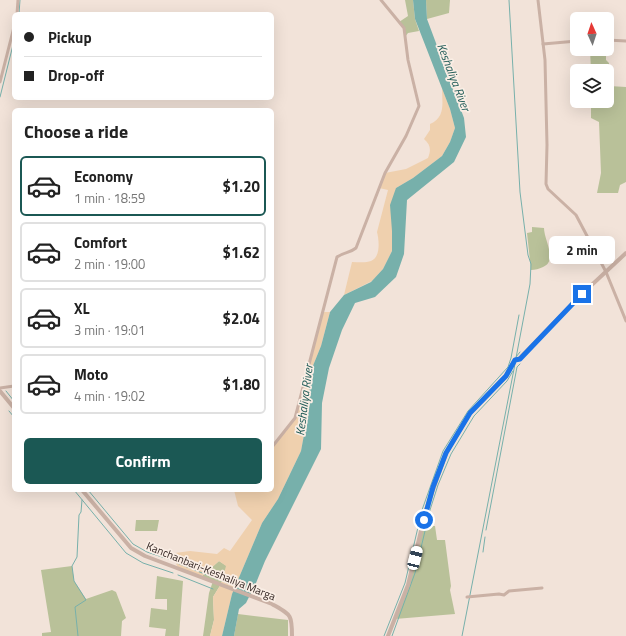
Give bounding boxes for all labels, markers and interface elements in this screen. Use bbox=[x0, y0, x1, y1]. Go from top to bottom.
north arrow bbox=[570, 12, 614, 56]
map controls bbox=[570, 12, 614, 108]
text: Pickup bbox=[48, 26, 92, 49]
water label: Keshaliya River bbox=[432, 40, 476, 116]
text: Drop-off bbox=[48, 64, 104, 87]
button: layers bbox=[570, 64, 614, 108]
text: Choose a ride bbox=[24, 118, 128, 145]
text: Economy bbox=[74, 165, 133, 188]
icon: car bbox=[26, 168, 62, 204]
text: $1.20 bbox=[223, 175, 260, 198]
text: 1 min · 18:59 bbox=[74, 188, 145, 208]
text: Comfort bbox=[74, 231, 127, 254]
icon: car bbox=[26, 234, 62, 270]
callout: 2 min bbox=[549, 236, 615, 264]
text: 2 min bbox=[566, 240, 598, 260]
text: $1.62 bbox=[223, 241, 260, 264]
text: 2 min · 19:00 bbox=[74, 254, 145, 274]
route end bbox=[573, 285, 591, 303]
text: XL bbox=[74, 297, 90, 320]
icon: car bbox=[26, 300, 62, 336]
text: $2.04 bbox=[223, 307, 260, 330]
text: 3 min · 19:01 bbox=[74, 320, 145, 340]
water label: Keshaliya River bbox=[290, 361, 318, 437]
text: Moto bbox=[74, 363, 108, 386]
icon: car bbox=[26, 366, 62, 402]
text: $1.80 bbox=[223, 373, 260, 396]
text: 4 min · 19:02 bbox=[74, 386, 145, 406]
button: Confirm bbox=[24, 438, 262, 484]
route start bbox=[415, 511, 433, 529]
street label: Kanchanbari-Keshaliya Marga bbox=[144, 538, 278, 604]
car bbox=[406, 545, 424, 571]

